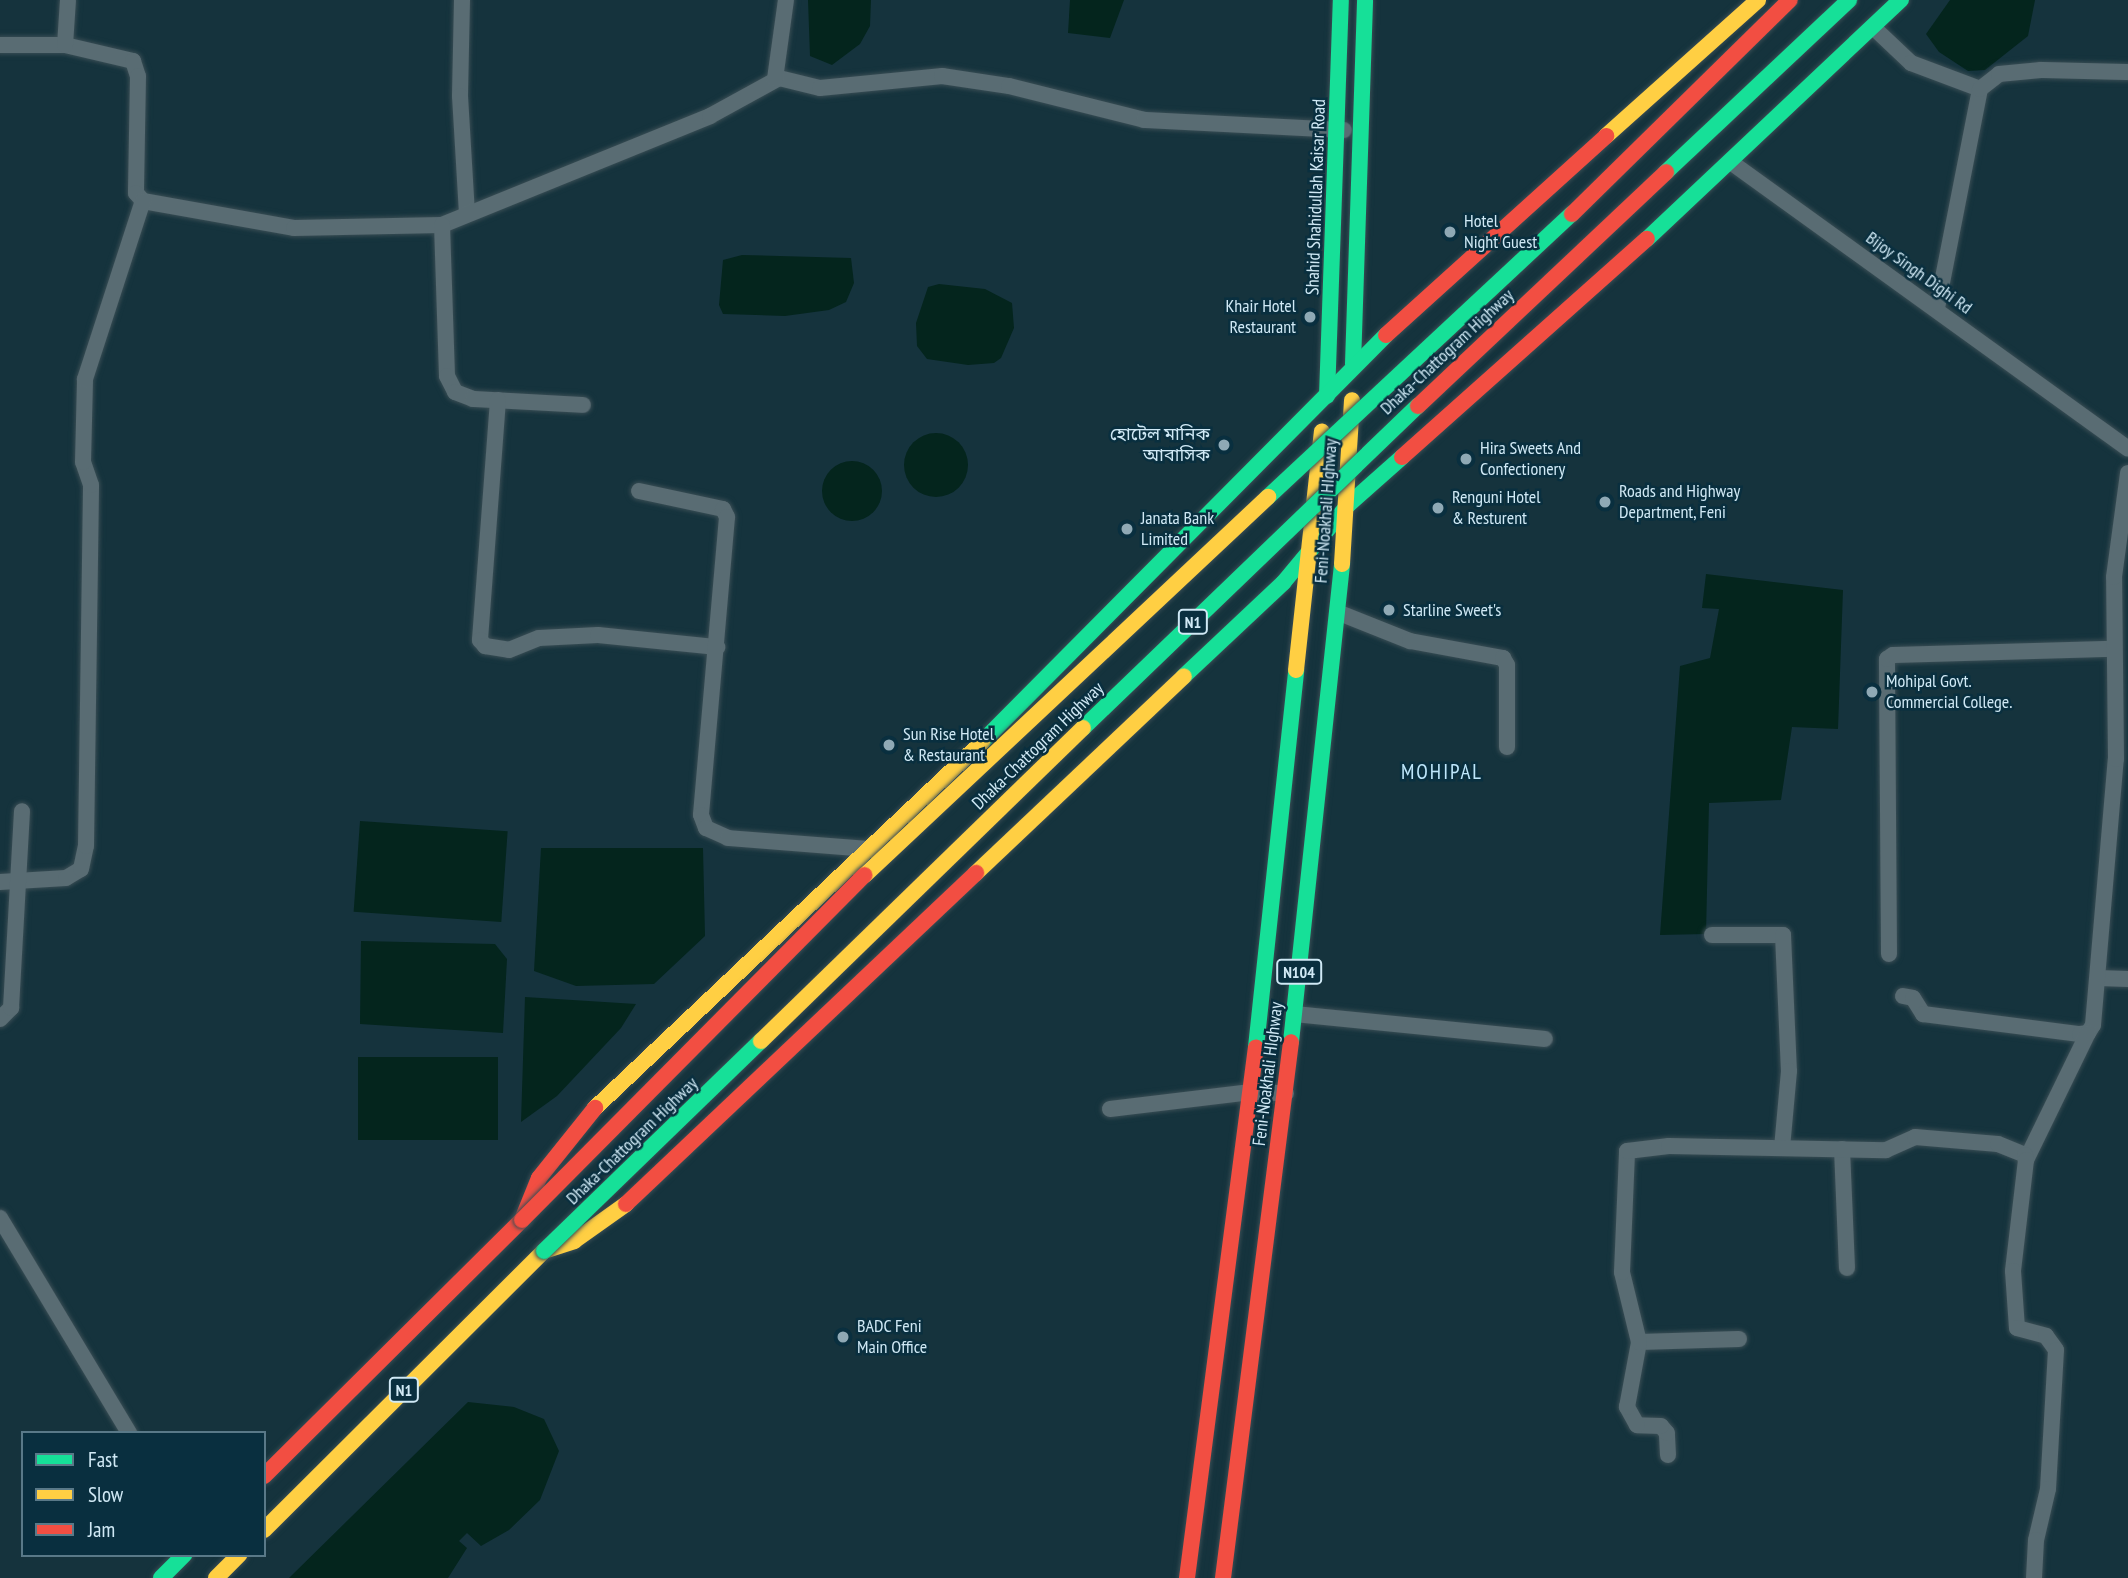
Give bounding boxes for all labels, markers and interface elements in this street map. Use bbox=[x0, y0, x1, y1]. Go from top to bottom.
street label: Shahid Shahidullah Kaisar Road bbox=[1302, 99, 1330, 295]
place label: Hotel Night Guest bbox=[1464, 211, 1537, 254]
marker: Hotel Night Guest bbox=[1442, 224, 1458, 240]
street label: Bijoy Singh Dighi Rd bbox=[1861, 227, 1977, 319]
street label: Dhaka-Chattogram Highway bbox=[1376, 285, 1518, 419]
place label: Khair Hotel Restaurant bbox=[1225, 296, 1296, 338]
marker: Khair Hotel Restaurant bbox=[1302, 309, 1318, 325]
place label: হোটেল মানিক আবাসিক bbox=[1110, 424, 1210, 466]
marker: হোটেল মানিক আবাসিক bbox=[1216, 437, 1232, 453]
street label: Feni-Noakhali HIghway bbox=[1310, 438, 1342, 584]
place label: Hira Sweets And Confectionery bbox=[1480, 438, 1581, 480]
marker: Hira Sweets And Confectionery bbox=[1458, 451, 1474, 467]
place label: Roads and Highway Department, Feni bbox=[1619, 481, 1740, 524]
place label: Renguni Hotel & Resturent bbox=[1452, 487, 1540, 530]
marker: Roads and Highway Department, Feni bbox=[1597, 494, 1613, 510]
marker: Renguni Hotel & Resturent bbox=[1430, 500, 1446, 516]
place label: Janata Bank Limited bbox=[1141, 508, 1214, 550]
marker: Janata Bank Limited bbox=[1119, 521, 1135, 537]
place label: Starline Sweet's bbox=[1403, 599, 1501, 621]
marker: Starline Sweet's bbox=[1381, 602, 1397, 618]
road number: N1 bbox=[1177, 610, 1209, 635]
place label: Mohipal Govt. Commercial College. bbox=[1886, 671, 2012, 714]
street label: Dhaka-Chattogram Highway bbox=[968, 678, 1108, 814]
marker: Mohipal Govt. Commercial College. bbox=[1864, 684, 1880, 700]
place label: Sun Rise Hotel & Restaurant bbox=[903, 724, 994, 766]
marker: Sun Rise Hotel & Restaurant bbox=[881, 737, 897, 753]
district label: MOHIPAL bbox=[1402, 759, 1482, 785]
road number: N104 bbox=[1274, 960, 1324, 984]
street label: Feni-Noakhali HIghway bbox=[1248, 1001, 1288, 1147]
street label: Dhaka-Chattogram Highway bbox=[562, 1073, 702, 1209]
place label: BADC Feni Main Office bbox=[857, 1316, 927, 1358]
marker: BADC Feni Main Office bbox=[835, 1329, 851, 1345]
road number: N1 bbox=[388, 1378, 420, 1402]
legend bbox=[21, 1431, 266, 1557]
text: Fast bbox=[88, 1446, 118, 1473]
text: Slow bbox=[88, 1481, 123, 1508]
text: Jam bbox=[88, 1516, 115, 1543]

